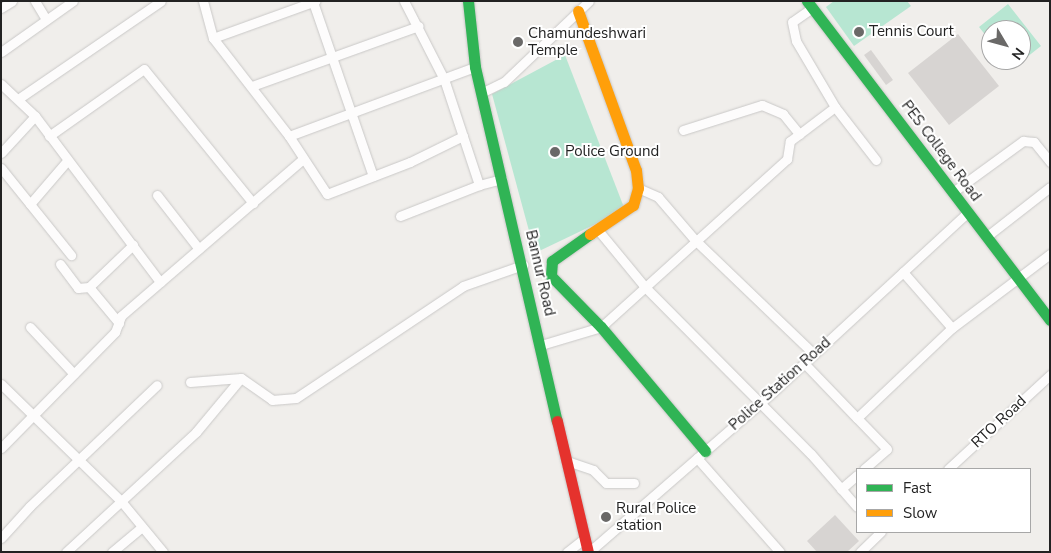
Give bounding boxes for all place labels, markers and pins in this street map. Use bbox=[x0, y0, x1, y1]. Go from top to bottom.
place label: Tennis Court bbox=[869, 23, 954, 41]
place label: Chamundeshwari Temple bbox=[528, 24, 646, 59]
marker: Tennis Court bbox=[853, 26, 865, 38]
marker: Chamundeshwari Temple bbox=[512, 36, 524, 48]
place label: Police Ground bbox=[565, 143, 659, 161]
marker: Police Ground bbox=[549, 146, 561, 158]
place label: Rural Police station bbox=[616, 499, 696, 534]
marker: Rural Police station bbox=[600, 511, 612, 523]

